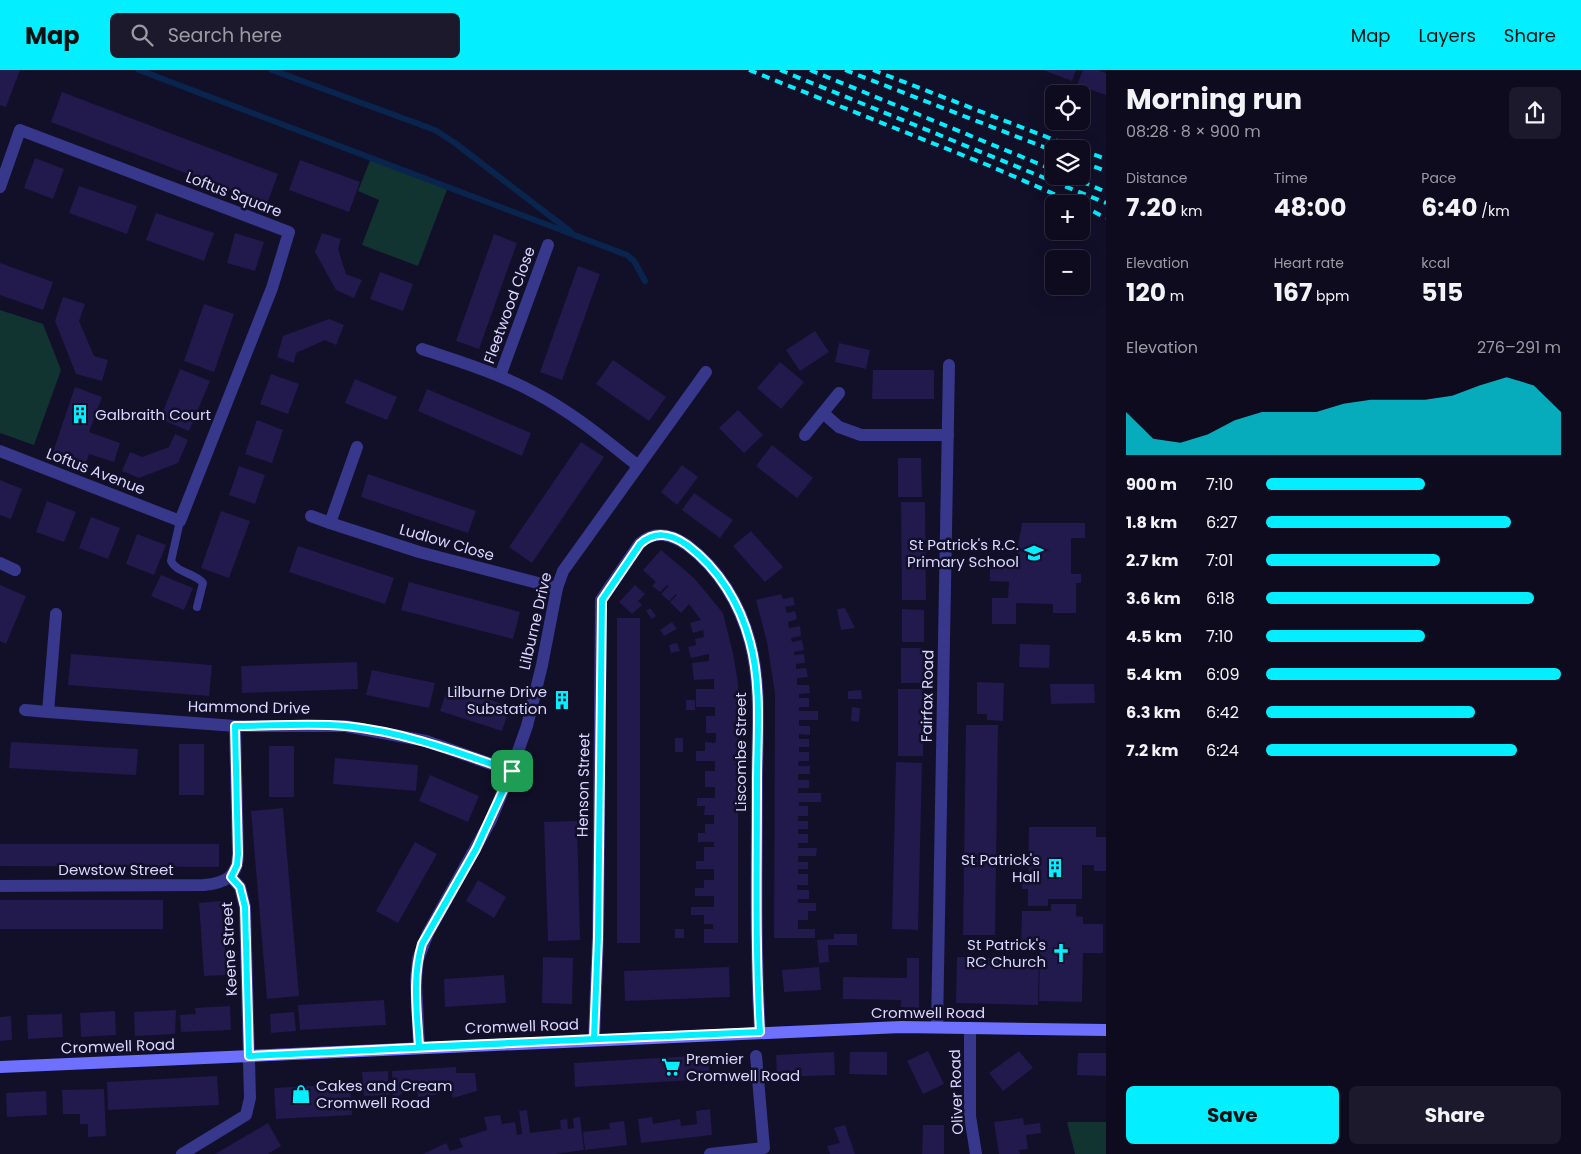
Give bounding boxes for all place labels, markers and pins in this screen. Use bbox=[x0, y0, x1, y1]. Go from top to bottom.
building icon: Galbraith Court bbox=[69, 403, 91, 425]
place label: Galbraith Court bbox=[95, 404, 211, 425]
place label: St Patrick's R.C. Primary School bbox=[907, 534, 1019, 572]
school or university icon: St Patrick's R.C. Primary School bbox=[1023, 542, 1045, 564]
place label: Lilburne Drive Substation bbox=[447, 681, 547, 719]
building icon: Lilburne Drive Substation bbox=[551, 689, 573, 711]
pin bbox=[491, 750, 533, 792]
place label: St Patrick's Hall bbox=[961, 849, 1040, 887]
building icon: St Patrick's Hall bbox=[1044, 857, 1066, 879]
place label: St Patrick's RC Church bbox=[966, 934, 1046, 972]
church icon: St Patrick's RC Church bbox=[1050, 942, 1072, 964]
place label: Premier Cromwell Road bbox=[686, 1048, 800, 1086]
supermarket icon: Premier Cromwell Road bbox=[660, 1056, 682, 1078]
place label: Cakes and Cream Cromwell Road bbox=[316, 1075, 453, 1113]
shop icon: Cakes and Cream Cromwell Road bbox=[290, 1083, 312, 1105]

